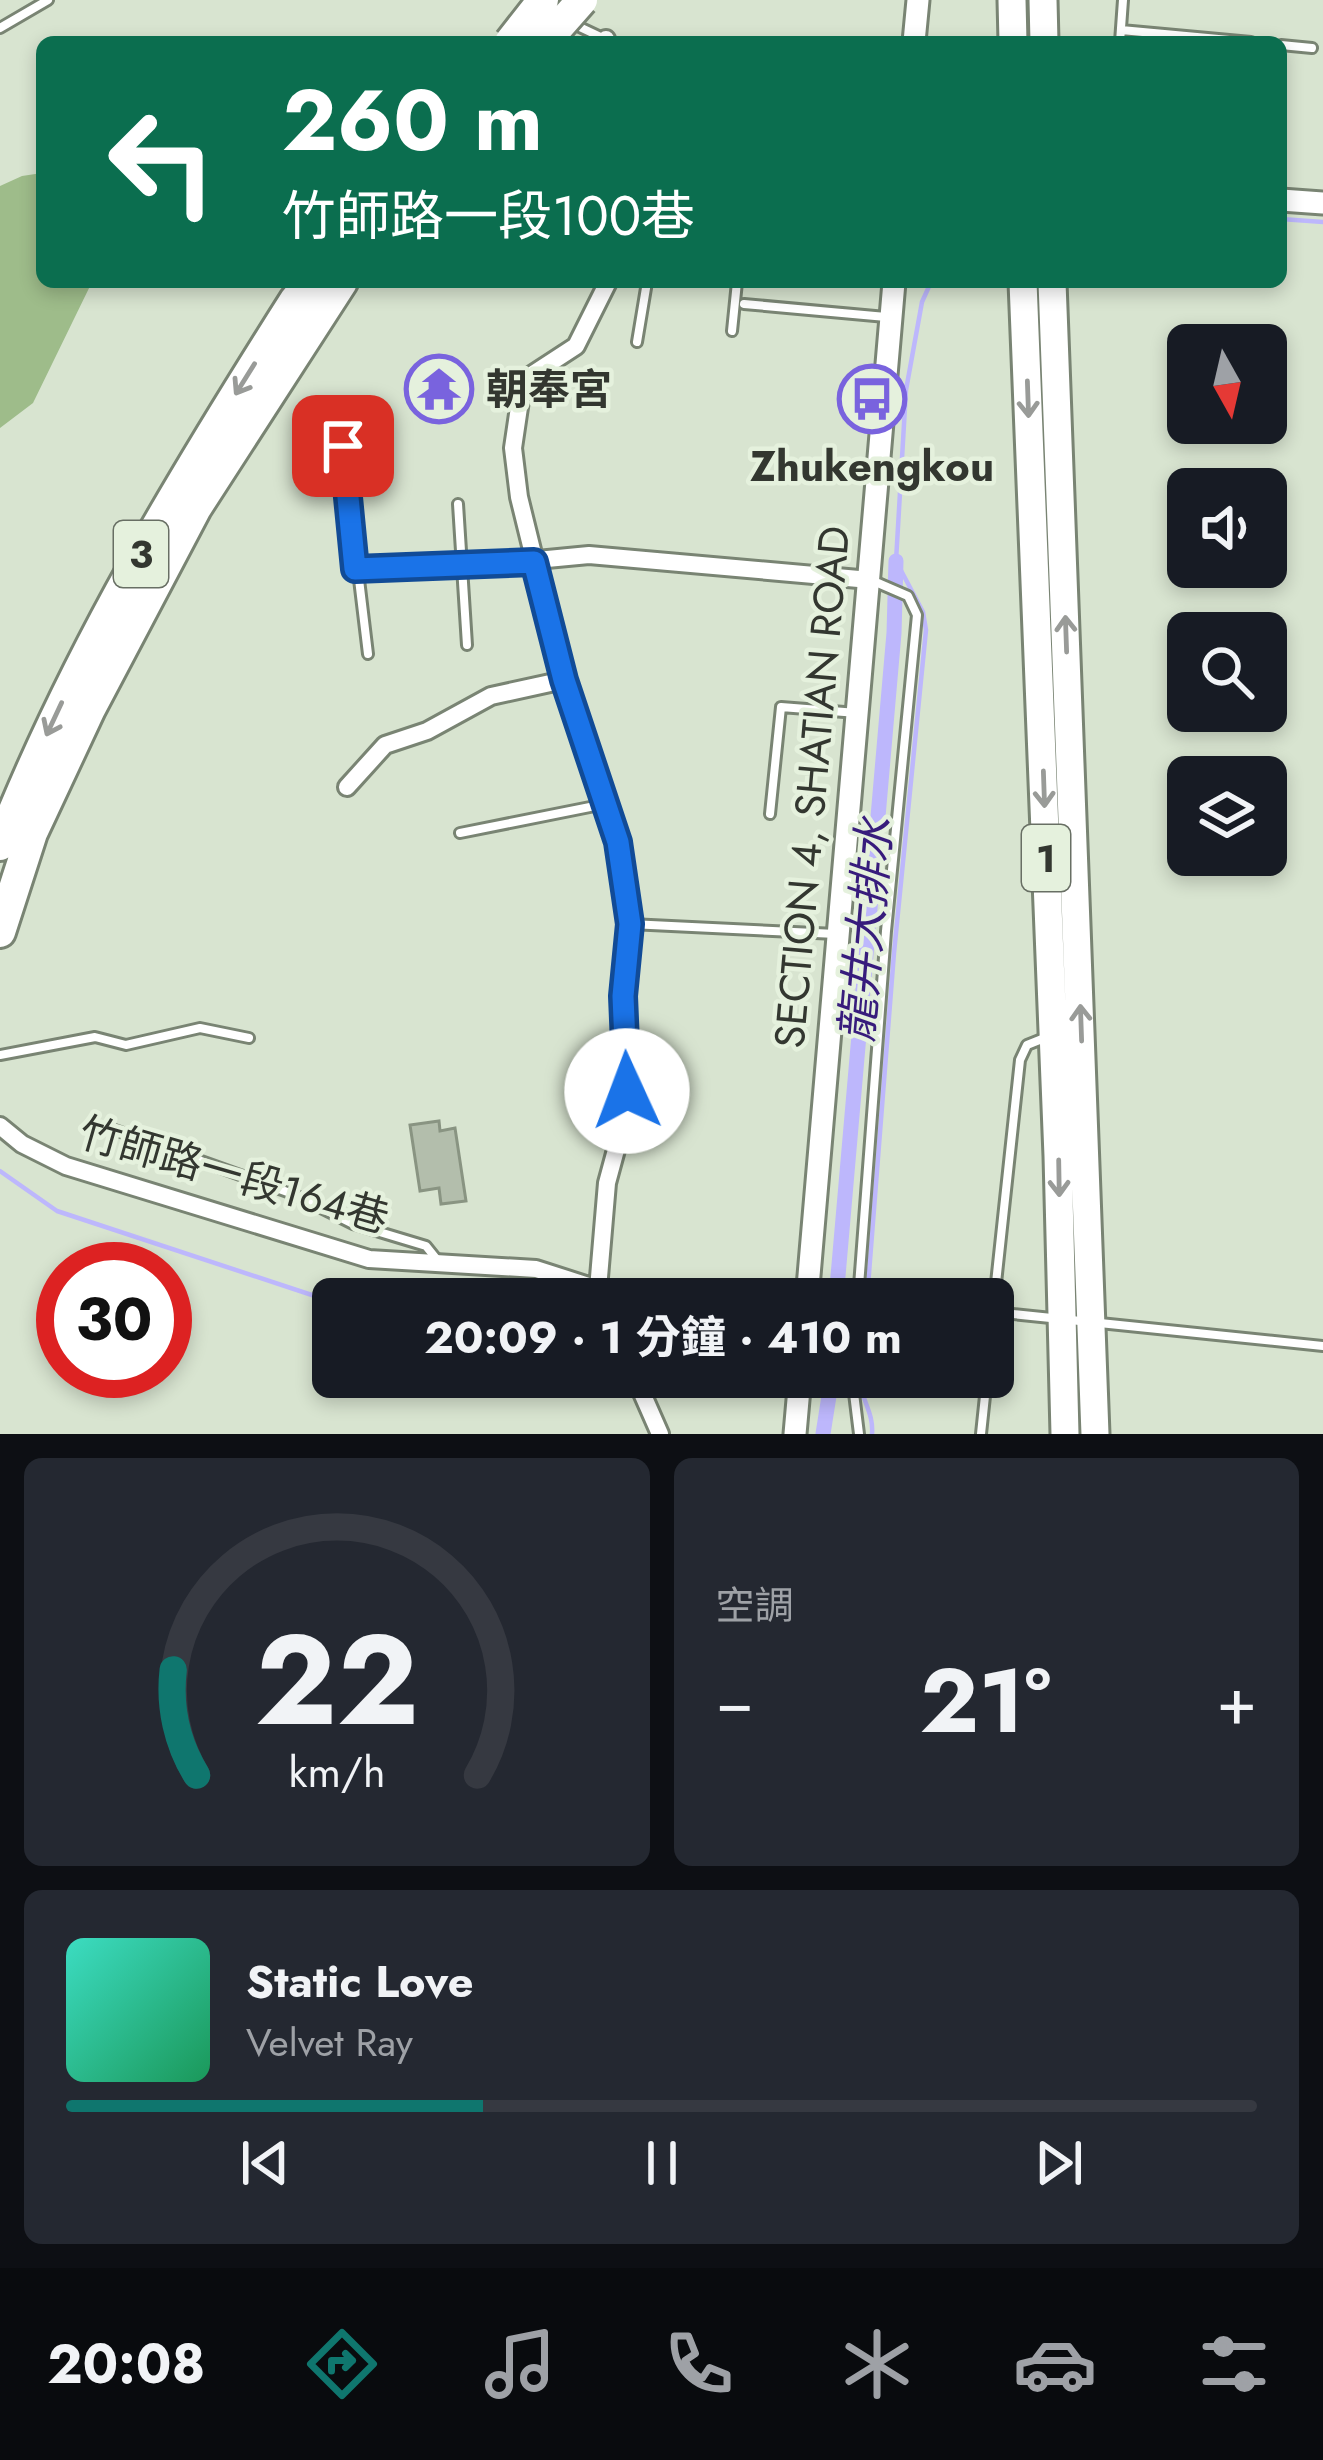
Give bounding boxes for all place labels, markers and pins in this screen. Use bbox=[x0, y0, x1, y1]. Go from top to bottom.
temple icon: 朝奉宮 bbox=[404, 354, 474, 424]
place label: 朝奉宮 bbox=[486, 359, 612, 420]
bus stop icon: Zhukengkou bbox=[837, 364, 907, 434]
pin bbox=[292, 395, 394, 497]
place label: Zhukengkou bbox=[750, 436, 994, 497]

